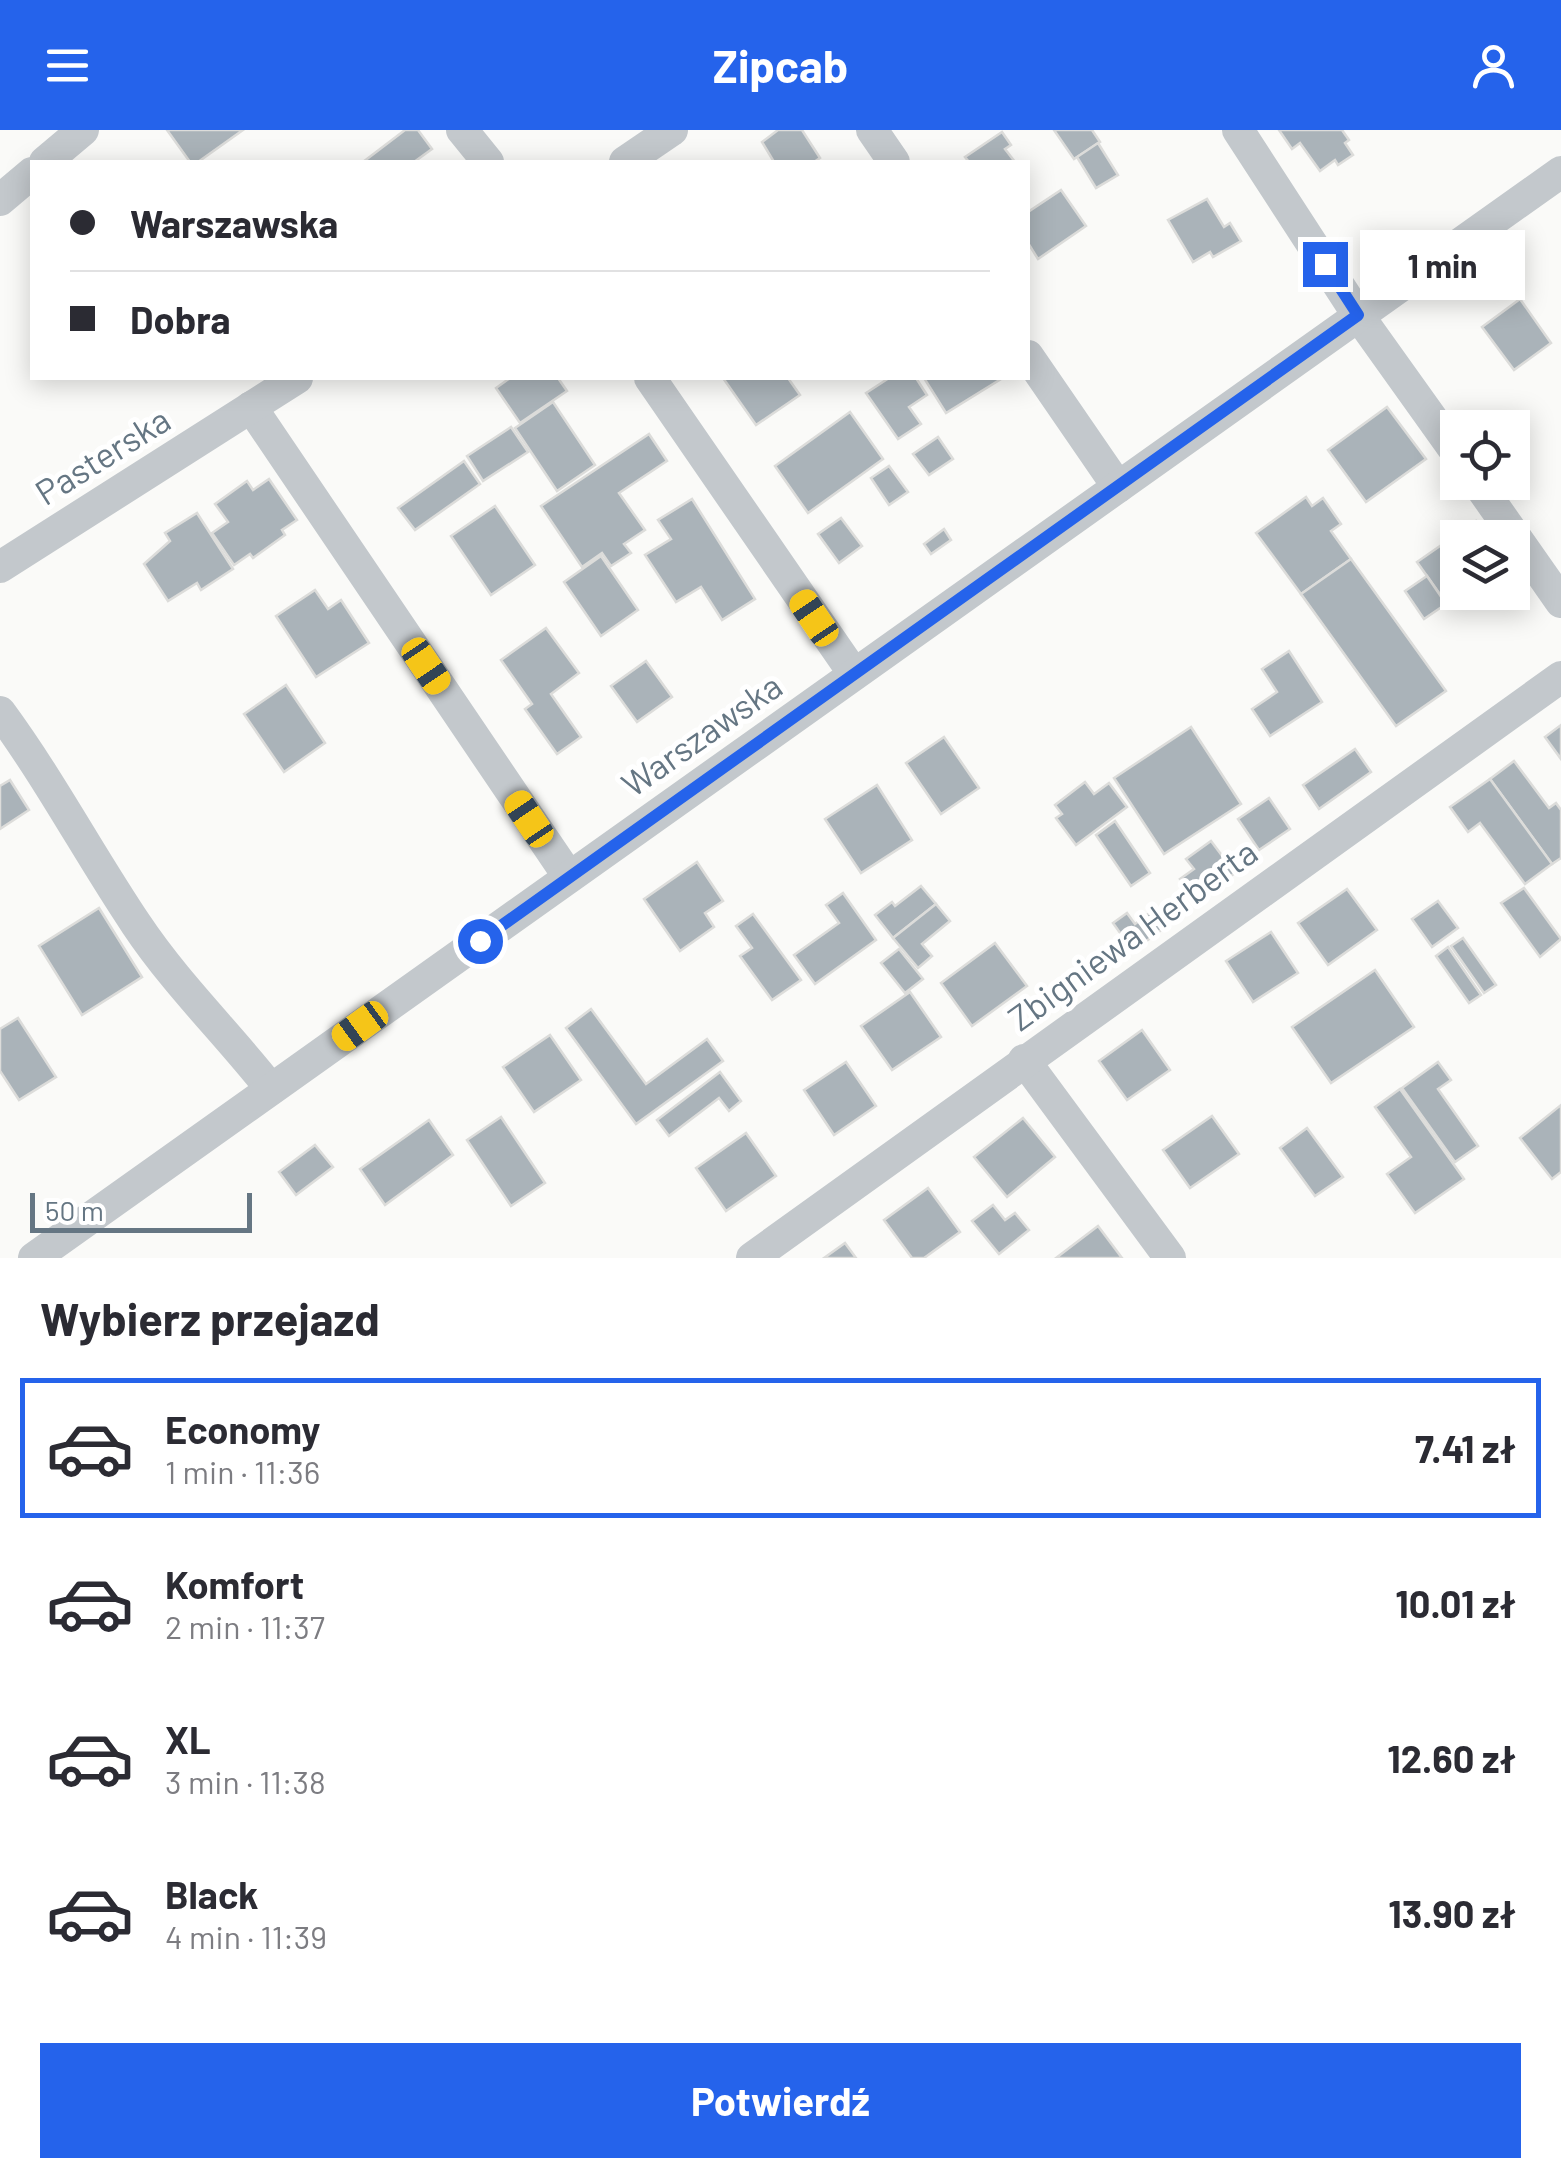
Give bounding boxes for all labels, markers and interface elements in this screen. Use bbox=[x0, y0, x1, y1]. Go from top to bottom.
icon: menu bbox=[40, 38, 95, 93]
text: Zipcab bbox=[713, 38, 848, 92]
icon: person bbox=[1466, 38, 1521, 93]
text: Warszawska bbox=[130, 200, 338, 246]
callout: 1 min bbox=[1360, 229, 1525, 299]
route end bbox=[1303, 242, 1348, 287]
text: 1 min bbox=[1407, 246, 1478, 284]
text: Dobra bbox=[130, 296, 231, 342]
street label: Pasterska bbox=[27, 397, 177, 513]
map controls bbox=[1440, 410, 1530, 610]
button: locate bbox=[1440, 410, 1530, 500]
button: layers bbox=[1440, 520, 1530, 610]
car bbox=[785, 585, 843, 651]
car bbox=[397, 633, 455, 699]
street label: Warszawska bbox=[613, 664, 789, 804]
car bbox=[500, 786, 558, 852]
street label: Zbigniewa Herberta bbox=[999, 830, 1265, 1038]
route start bbox=[458, 919, 503, 964]
car bbox=[327, 996, 393, 1056]
scale bar bbox=[30, 1188, 252, 1232]
text: 50 m bbox=[45, 1193, 104, 1227]
text: Wybierz przejazd bbox=[40, 1291, 380, 1345]
icon: car bbox=[45, 1403, 135, 1493]
text: Economy bbox=[165, 1406, 320, 1452]
text: 7.41 zł bbox=[1415, 1425, 1516, 1471]
text: 1 min · 11:36 bbox=[165, 1452, 320, 1490]
icon: car bbox=[45, 1558, 135, 1648]
text: Komfort bbox=[165, 1561, 304, 1607]
text: 10.01 zł bbox=[1395, 1580, 1516, 1626]
text: 2 min · 11:37 bbox=[165, 1607, 325, 1645]
icon: car bbox=[45, 1713, 135, 1803]
text: XL bbox=[165, 1716, 211, 1762]
text: 12.60 zł bbox=[1387, 1735, 1516, 1781]
text: 3 min · 11:38 bbox=[165, 1762, 326, 1800]
icon: car bbox=[45, 1868, 135, 1958]
text: Black bbox=[165, 1871, 259, 1917]
text: 13.90 zł bbox=[1388, 1890, 1516, 1936]
text: 4 min · 11:39 bbox=[165, 1917, 327, 1955]
button: Potwierdź bbox=[40, 2043, 1521, 2158]

